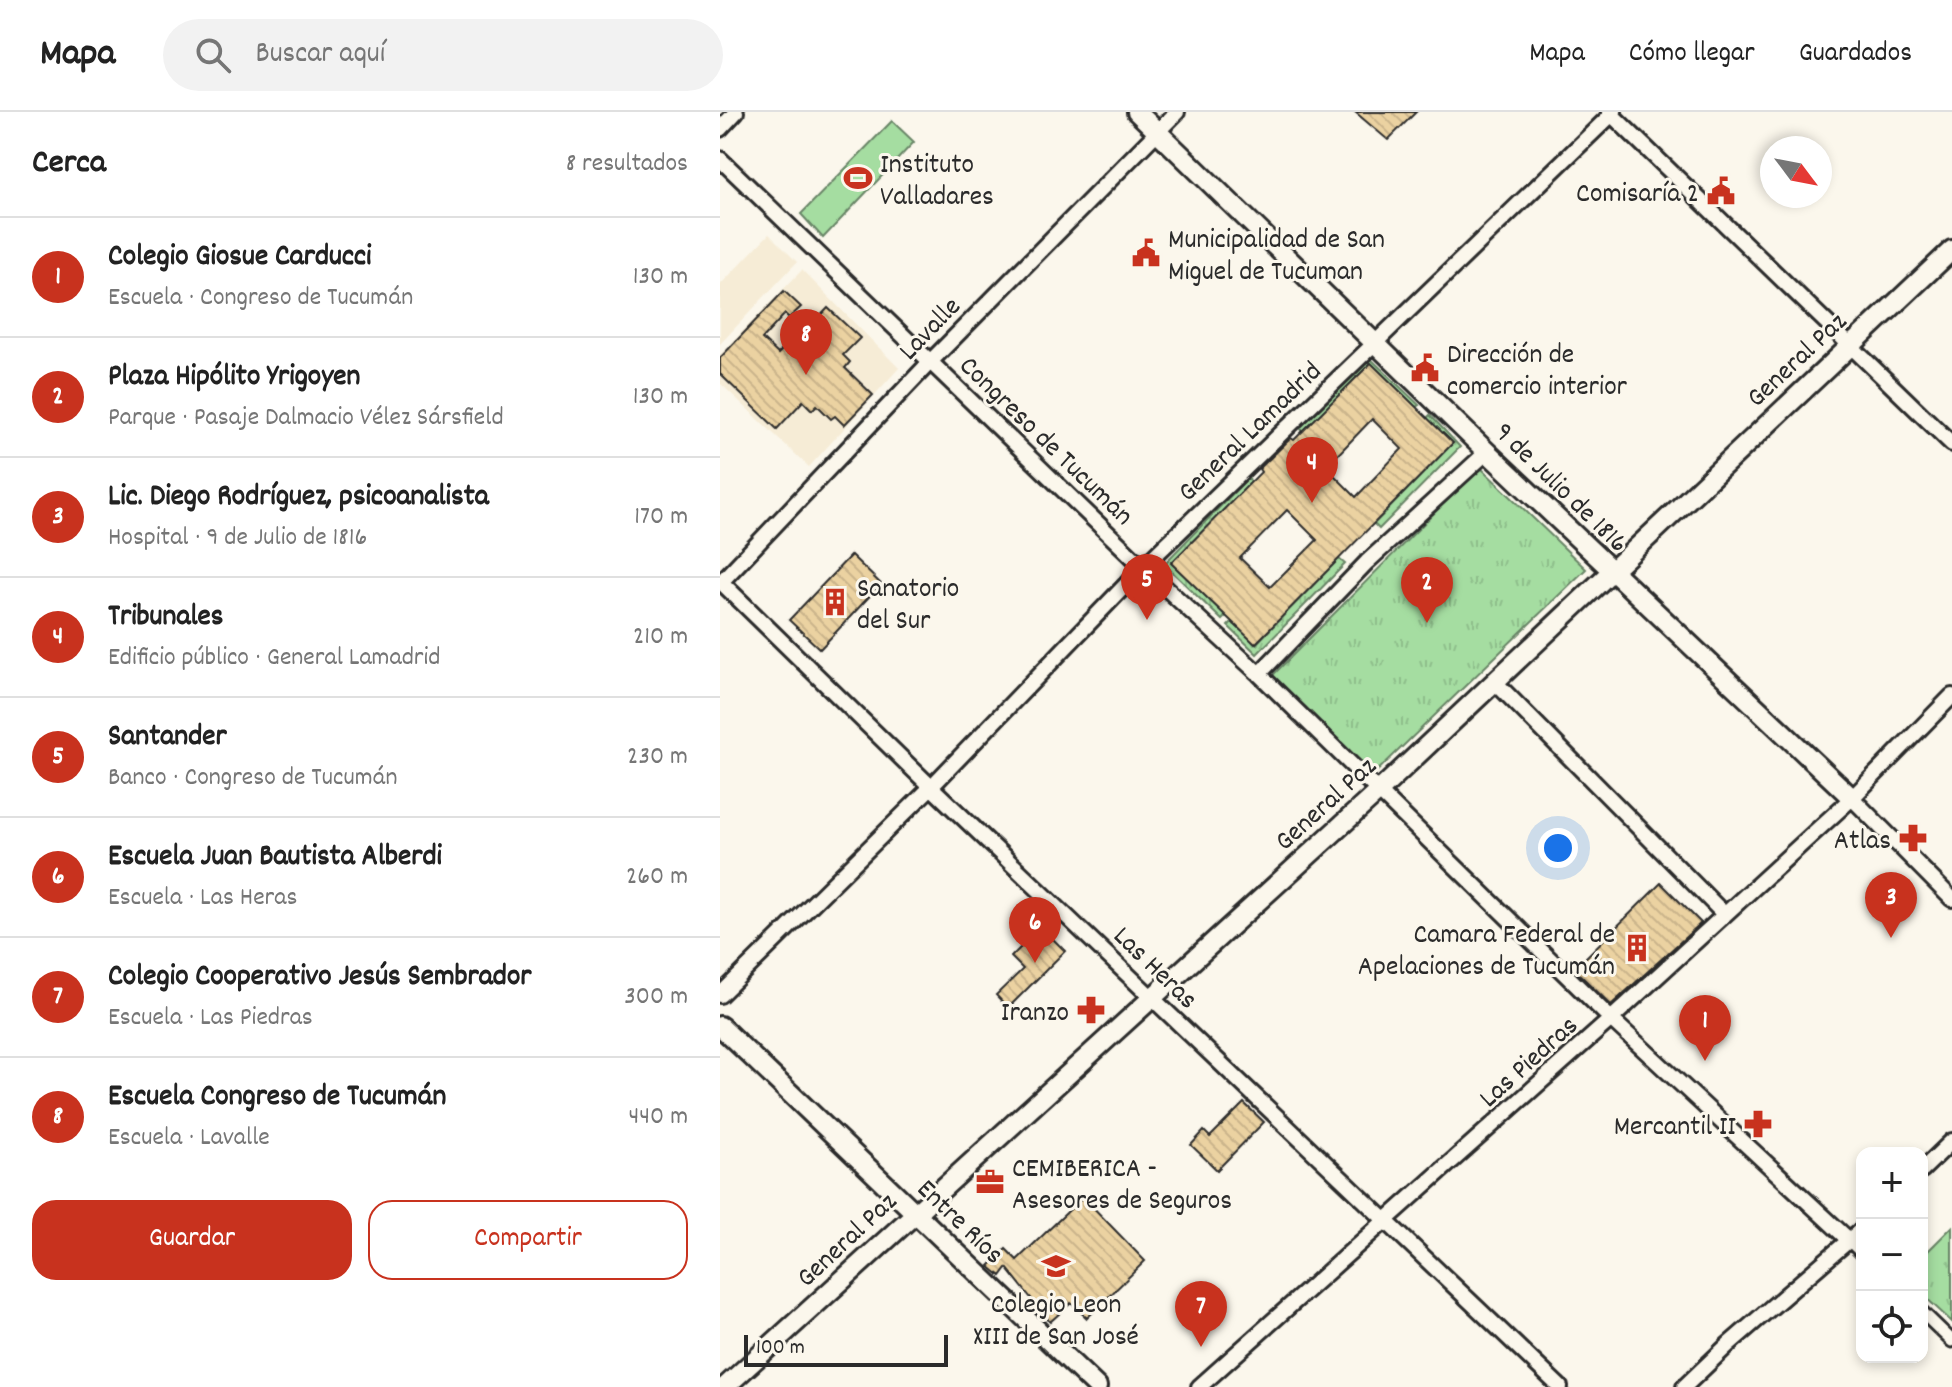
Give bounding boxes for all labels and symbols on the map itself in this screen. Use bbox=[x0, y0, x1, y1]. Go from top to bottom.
north arrow bbox=[1760, 136, 1832, 208]
place label: Instituto Valladares bbox=[880, 147, 994, 219]
sports icon: Instituto Valladares bbox=[843, 163, 873, 193]
place label: Comisaría 2 bbox=[1576, 176, 1699, 216]
public building icon: Comisaría 2 bbox=[1706, 176, 1736, 206]
place label: Municipalidad de San Miguel de Tucuman bbox=[1168, 222, 1385, 294]
public building icon: Municipalidad de San Miguel de Tucuman bbox=[1131, 238, 1161, 268]
street label: Lavalle bbox=[891, 290, 972, 371]
street label: General Paz bbox=[1739, 304, 1858, 419]
pin: 8 bbox=[780, 309, 832, 375]
place label: Dirección de comercio interior bbox=[1447, 337, 1628, 409]
street label: Congreso de Tucumán bbox=[948, 349, 1141, 537]
public building icon: Dirección de comercio interior bbox=[1410, 353, 1440, 383]
street label: General Lamadrid bbox=[1170, 354, 1333, 513]
street label: 9 de Julio de 1816 bbox=[1483, 415, 1636, 564]
pin: 4 bbox=[1286, 437, 1338, 503]
pin: 5 bbox=[1121, 554, 1173, 620]
pin: 2 bbox=[1401, 557, 1453, 623]
place label: Sanatorio del Sur bbox=[857, 571, 959, 643]
building icon: Sanatorio del Sur bbox=[820, 587, 850, 617]
street label: General Paz bbox=[1268, 749, 1387, 862]
place label: Atlas bbox=[1834, 823, 1891, 863]
pharmacy icon: Atlas bbox=[1898, 823, 1928, 853]
your location bbox=[1538, 828, 1578, 868]
pin: 3 bbox=[1865, 872, 1917, 938]
pin: 6 bbox=[1009, 897, 1061, 963]
place label: Camara Federal de Apelaciones de Tucumán bbox=[1358, 917, 1615, 989]
street label: Las Heras bbox=[1102, 919, 1205, 1020]
building icon: Camara Federal de Apelaciones de Tucumán bbox=[1622, 933, 1652, 963]
place label: Iranzo bbox=[1001, 995, 1069, 1035]
pharmacy icon: Iranzo bbox=[1076, 995, 1106, 1025]
pin: 1 bbox=[1679, 995, 1731, 1061]
street label: Las Piedras bbox=[1472, 1008, 1589, 1119]
place label: Mercantil II bbox=[1614, 1109, 1736, 1149]
pharmacy icon: Mercantil II bbox=[1743, 1109, 1773, 1139]
place label: CEMIBERICA - Asesores de Seguros bbox=[1012, 1151, 1232, 1223]
office icon: CEMIBERICA - Asesores de Seguros bbox=[975, 1167, 1005, 1197]
street label: Entre Ríos bbox=[906, 1172, 1011, 1276]
street label: General Paz bbox=[789, 1184, 908, 1299]
school or university icon: Colegio Leon XIII de San José bbox=[1041, 1251, 1071, 1281]
pin: 7 bbox=[1175, 1281, 1227, 1347]
place label: Colegio Leon XIII de San José bbox=[973, 1287, 1139, 1359]
scale bar bbox=[744, 1331, 948, 1367]

